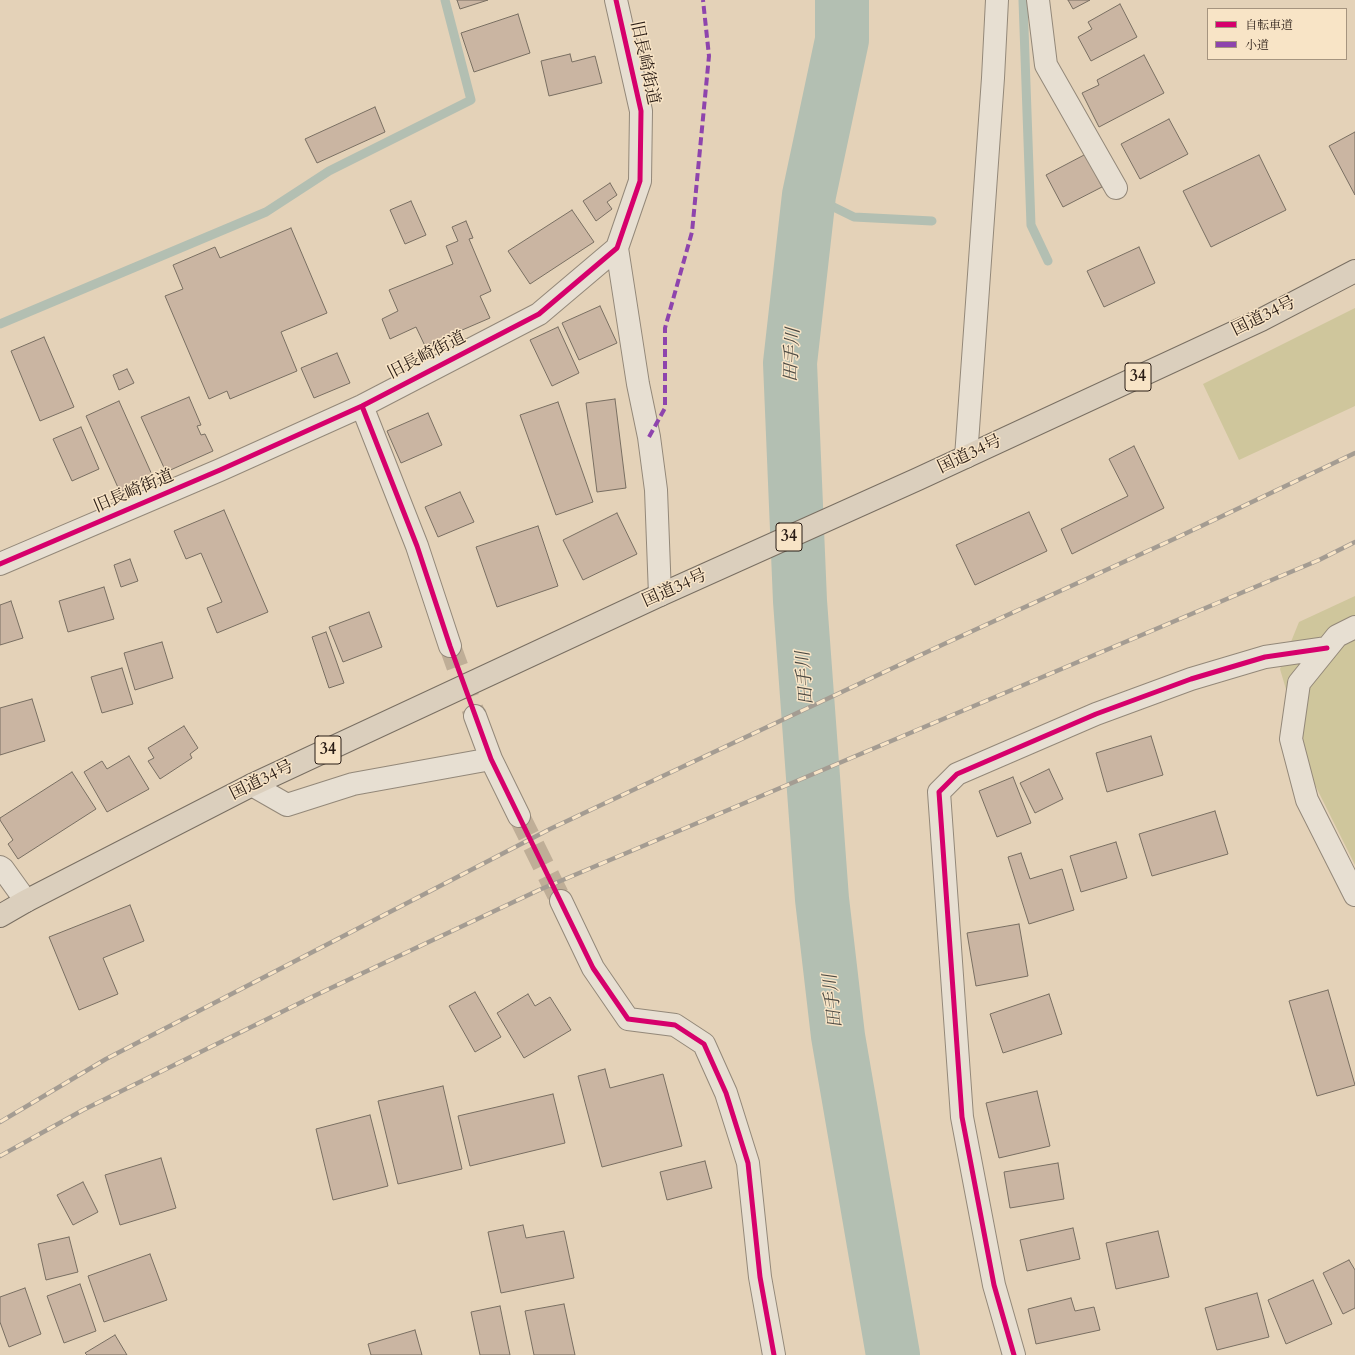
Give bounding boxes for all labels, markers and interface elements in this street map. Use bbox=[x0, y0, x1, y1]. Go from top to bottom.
legend bbox=[1207, 8, 1347, 60]
text: 自転車道 bbox=[1245, 17, 1293, 33]
street label: 旧長崎街道 bbox=[625, 19, 663, 107]
text: 小道 bbox=[1245, 37, 1269, 53]
street label: 国道34号 bbox=[1229, 293, 1299, 341]
water label: 田手川 bbox=[781, 327, 805, 383]
street label: 旧長崎街道 bbox=[385, 328, 469, 384]
road number: 34 bbox=[1125, 363, 1151, 391]
street label: 国道34号 bbox=[935, 431, 1005, 479]
street label: 旧長崎街道 bbox=[91, 466, 177, 518]
road number: 34 bbox=[776, 523, 802, 551]
street label: 国道34号 bbox=[640, 566, 710, 612]
water label: 田手川 bbox=[793, 650, 819, 706]
road number: 34 bbox=[315, 736, 341, 764]
street label: 国道34号 bbox=[227, 757, 297, 805]
water label: 田手川 bbox=[820, 973, 848, 1029]

